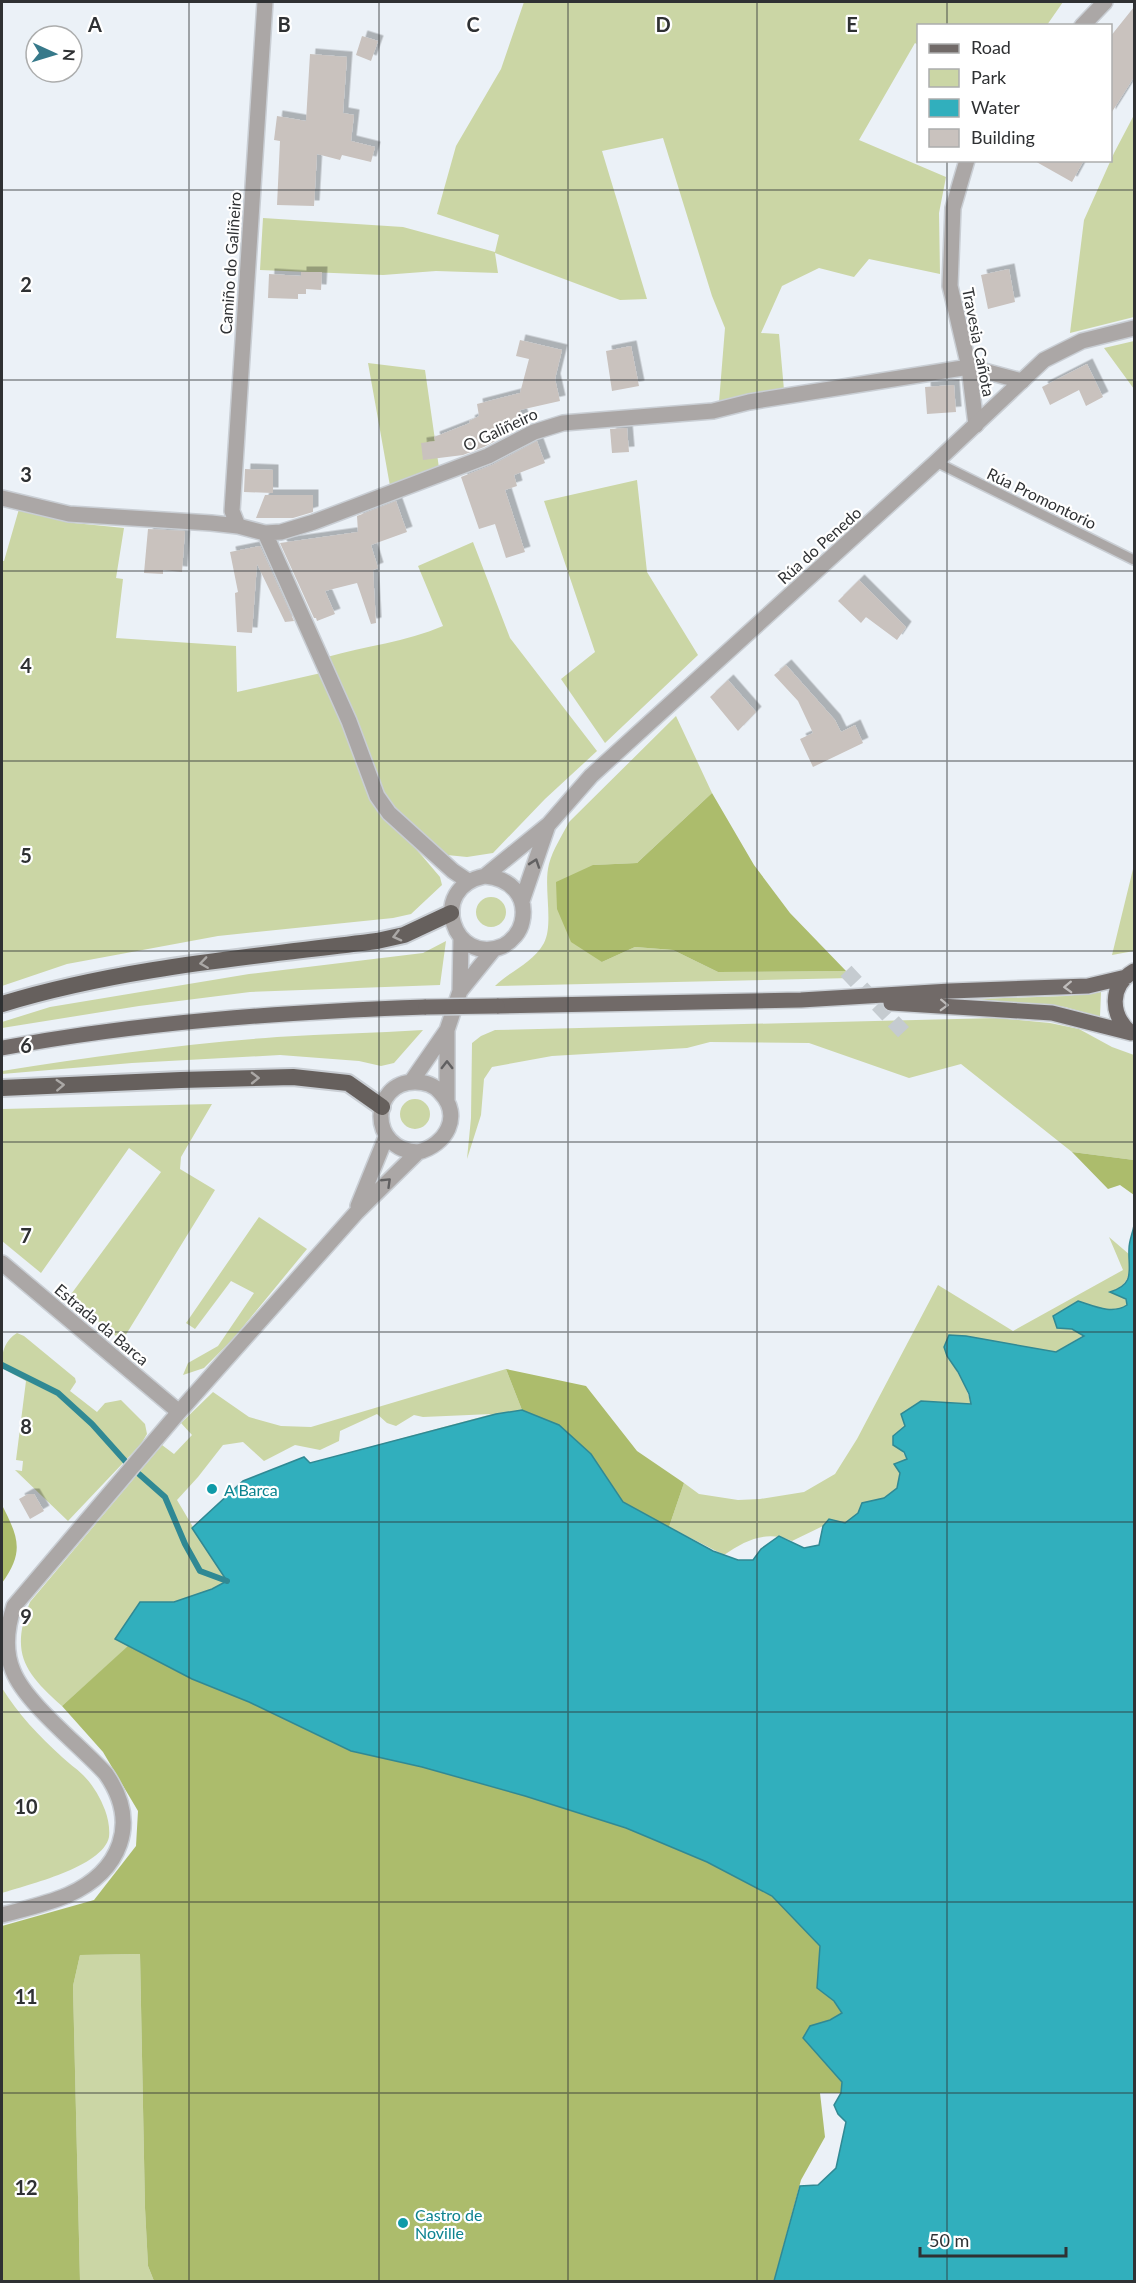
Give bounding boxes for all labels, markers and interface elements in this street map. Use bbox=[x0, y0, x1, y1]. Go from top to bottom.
text: A bbox=[87, 12, 102, 36]
text: B bbox=[277, 12, 291, 36]
text: C bbox=[466, 12, 480, 36]
text: D bbox=[655, 12, 671, 36]
text: E bbox=[846, 12, 858, 36]
north arrow bbox=[24, 24, 84, 84]
legend bbox=[917, 24, 1112, 162]
text: Road bbox=[971, 36, 1011, 58]
text: N bbox=[60, 48, 79, 62]
text: Park bbox=[971, 66, 1007, 88]
text: Water bbox=[971, 96, 1020, 118]
text: Building bbox=[971, 126, 1035, 148]
street label: Camiño do Galiñeiro bbox=[216, 191, 244, 335]
text: 2 bbox=[20, 272, 32, 296]
street label: Travesia Cañota bbox=[959, 286, 999, 398]
street label: O Galiñeiro bbox=[460, 404, 540, 454]
text: 3 bbox=[20, 462, 32, 486]
street label: Rúa Promontorio bbox=[984, 463, 1100, 533]
street label: Rúa do Penedo bbox=[773, 503, 865, 587]
text: 4 bbox=[20, 653, 32, 677]
text: 5 bbox=[20, 843, 32, 867]
one-way arrow bbox=[528, 858, 541, 869]
one-way arrow bbox=[392, 929, 403, 941]
one-way arrow bbox=[200, 956, 210, 969]
one-way arrow bbox=[1064, 980, 1073, 993]
one-way arrow bbox=[939, 998, 948, 1011]
text: 6 bbox=[20, 1033, 32, 1057]
one-way arrow bbox=[441, 1061, 453, 1070]
one-way arrow bbox=[250, 1072, 259, 1084]
one-way arrow bbox=[55, 1078, 64, 1091]
one-way arrow bbox=[379, 1179, 390, 1190]
text: 7 bbox=[20, 1223, 32, 1247]
street label: Estrada da Barca bbox=[51, 1279, 153, 1369]
text: 8 bbox=[20, 1414, 32, 1438]
place label: A Barca bbox=[224, 1480, 278, 1499]
marker: A Barca bbox=[205, 1482, 219, 1496]
text: 9 bbox=[20, 1604, 32, 1628]
text: 10 bbox=[14, 1794, 38, 1818]
text: 11 bbox=[14, 1984, 38, 2008]
text: 12 bbox=[14, 2175, 38, 2199]
place label: Castro de Noville bbox=[415, 2205, 482, 2242]
marker: Castro de Noville bbox=[396, 2216, 410, 2230]
scale bar bbox=[920, 2220, 1066, 2258]
text: 50 m bbox=[929, 2229, 969, 2251]

